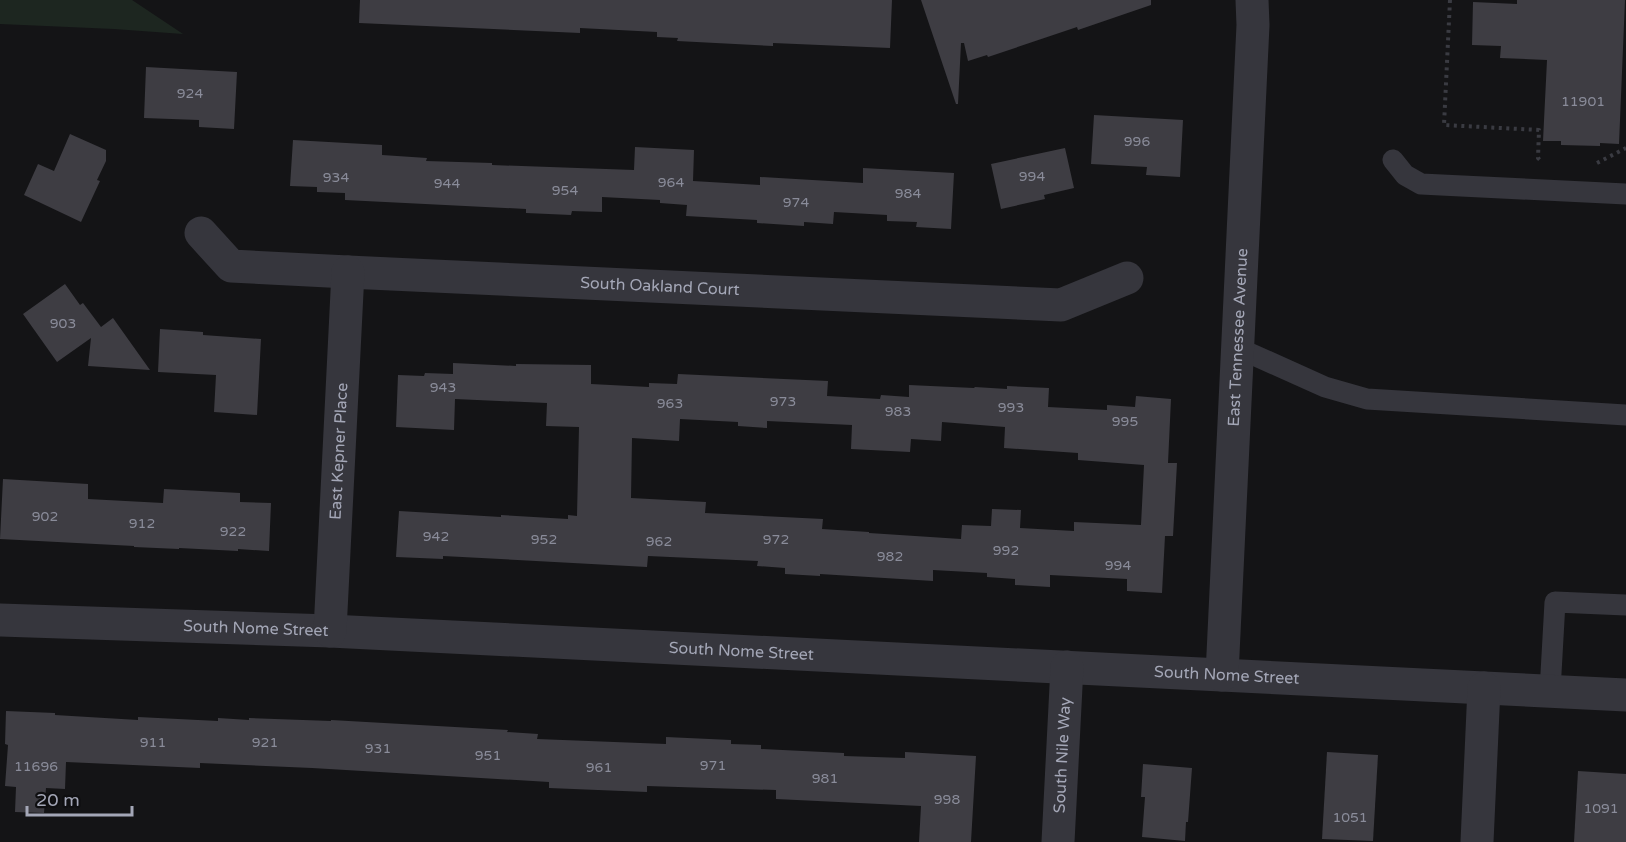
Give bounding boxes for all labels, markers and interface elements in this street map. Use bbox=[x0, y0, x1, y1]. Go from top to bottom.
house number: 924 bbox=[177, 85, 203, 102]
house number: 11901 bbox=[1561, 93, 1605, 110]
house number: 996 bbox=[1124, 133, 1150, 150]
house number: 994 bbox=[1019, 168, 1045, 185]
house number: 934 bbox=[323, 169, 349, 186]
house number: 964 bbox=[658, 174, 684, 191]
house number: 944 bbox=[434, 175, 460, 192]
house number: 954 bbox=[552, 182, 578, 199]
house number: 984 bbox=[895, 185, 921, 202]
house number: 974 bbox=[783, 194, 809, 211]
street label: East Tennessee Avenue bbox=[1224, 248, 1252, 427]
street label: South Oakland Court bbox=[580, 273, 740, 300]
house number: 903 bbox=[50, 315, 76, 332]
house number: 943 bbox=[430, 379, 456, 396]
street label: East Kepner Place bbox=[326, 382, 352, 520]
house number: 973 bbox=[770, 393, 796, 410]
house number: 963 bbox=[657, 395, 683, 412]
house number: 993 bbox=[998, 399, 1024, 416]
house number: 983 bbox=[885, 403, 911, 420]
house number: 995 bbox=[1112, 413, 1138, 430]
house number: 902 bbox=[32, 508, 58, 525]
house number: 912 bbox=[129, 515, 155, 532]
house number: 922 bbox=[220, 523, 246, 540]
house number: 942 bbox=[423, 528, 449, 545]
house number: 952 bbox=[531, 531, 557, 548]
house number: 972 bbox=[763, 531, 789, 548]
house number: 962 bbox=[646, 533, 672, 550]
house number: 992 bbox=[993, 542, 1019, 559]
house number: 982 bbox=[877, 548, 903, 565]
house number: 994 bbox=[1105, 557, 1131, 574]
street label: South Nome Street bbox=[183, 616, 329, 641]
street label: South Nome Street bbox=[668, 638, 814, 665]
street label: South Nome Street bbox=[1154, 662, 1300, 689]
street label: South Nile Way bbox=[1049, 696, 1075, 814]
house number: 911 bbox=[140, 734, 166, 751]
house number: 921 bbox=[252, 734, 278, 751]
house number: 931 bbox=[365, 740, 391, 757]
house number: 951 bbox=[475, 747, 501, 764]
house number: 971 bbox=[700, 757, 726, 774]
house number: 11696 bbox=[14, 758, 58, 775]
house number: 961 bbox=[586, 759, 612, 776]
house number: 981 bbox=[812, 770, 838, 787]
scale bar bbox=[27, 779, 132, 817]
text: 20 m bbox=[36, 789, 80, 811]
house number: 998 bbox=[934, 791, 960, 808]
house number: 1091 bbox=[1583, 800, 1619, 817]
house number: 1051 bbox=[1332, 809, 1368, 826]

